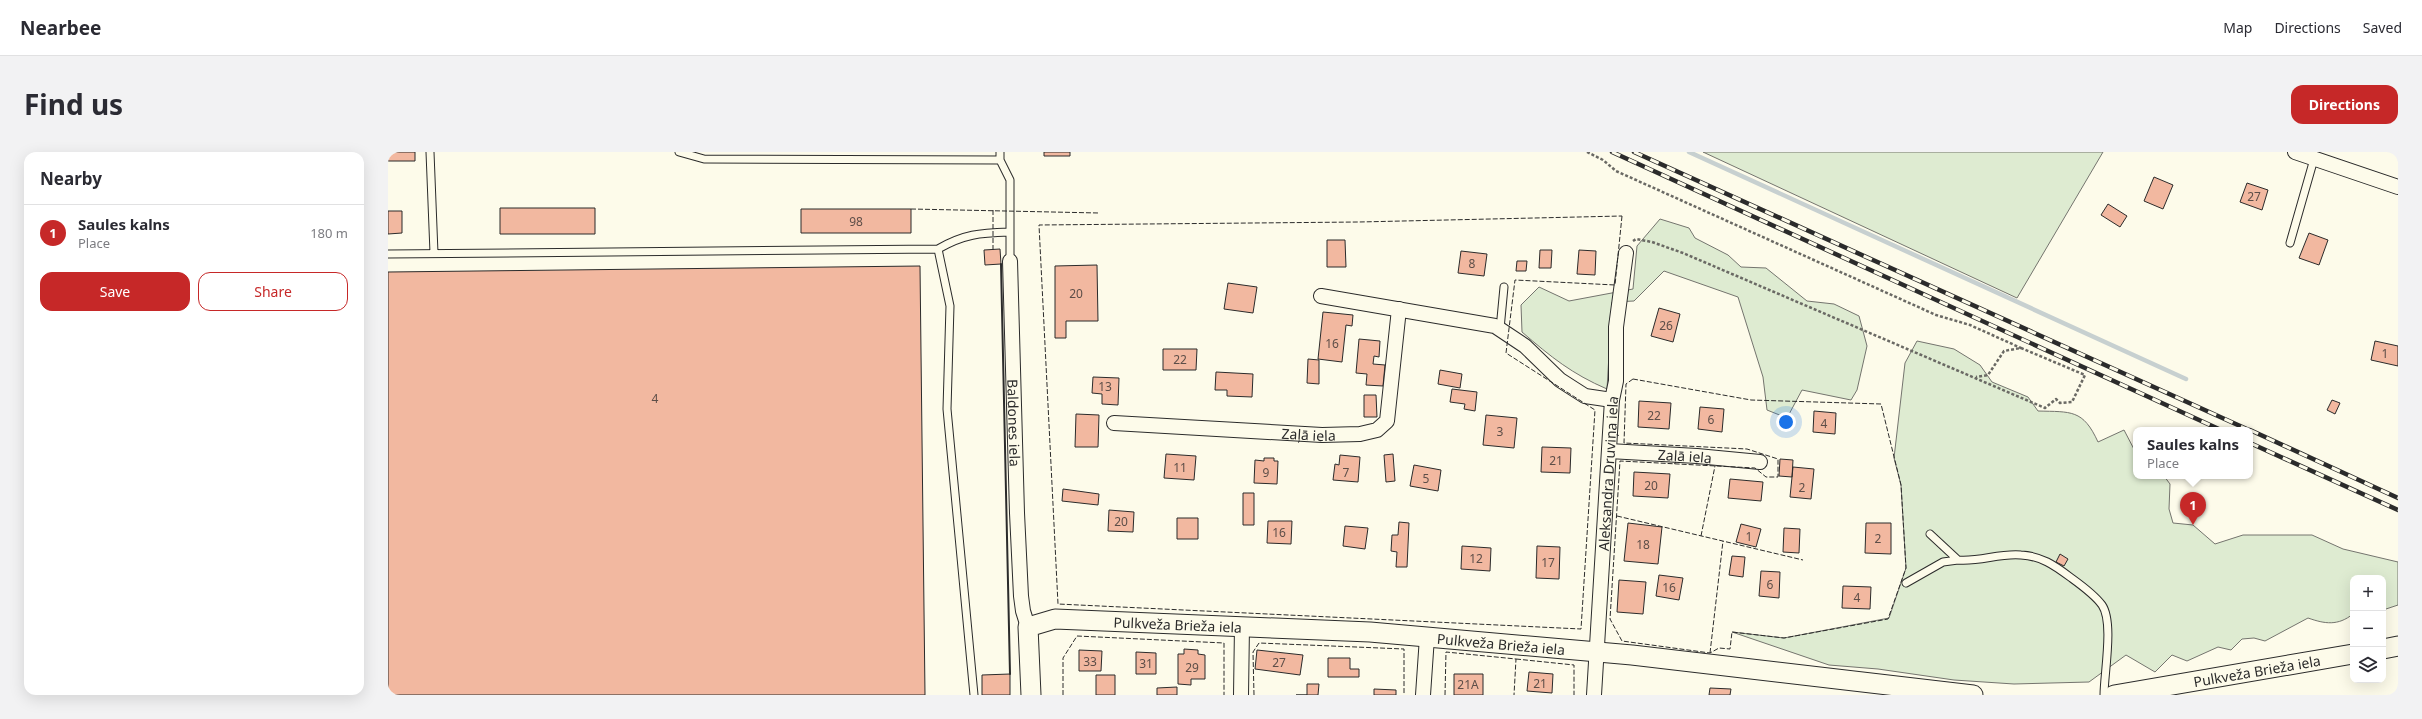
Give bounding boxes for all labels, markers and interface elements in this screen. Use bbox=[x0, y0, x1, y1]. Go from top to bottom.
text: Nearbee bbox=[20, 15, 101, 41]
text: Map bbox=[2223, 18, 2252, 37]
text: Directions bbox=[2274, 18, 2341, 37]
text: Saved bbox=[2363, 18, 2402, 37]
text: Find us bbox=[24, 85, 123, 123]
button: Directions bbox=[2291, 85, 2398, 124]
text: Nearby bbox=[40, 167, 102, 190]
house number: 27 bbox=[2247, 188, 2261, 205]
house number: 98 bbox=[849, 213, 863, 230]
text: Saules kalns bbox=[78, 214, 170, 234]
text: 1 bbox=[49, 224, 57, 242]
text: 180 m bbox=[310, 224, 348, 242]
text: Place bbox=[78, 234, 110, 252]
house number: 8 bbox=[1469, 255, 1476, 272]
button: Save bbox=[40, 272, 190, 311]
button: Share bbox=[198, 272, 348, 311]
house number: 20 bbox=[1069, 285, 1083, 302]
house number: 26 bbox=[1659, 317, 1673, 334]
house number: 16 bbox=[1325, 335, 1339, 352]
house number: 1 bbox=[2382, 345, 2388, 362]
house number: 22 bbox=[1173, 351, 1187, 368]
house number: 13 bbox=[1098, 378, 1112, 395]
street label: Baldones iela bbox=[1004, 379, 1025, 467]
house number: 4 bbox=[652, 390, 659, 407]
street label: Aleksandra Druviņa iela bbox=[1593, 394, 1622, 552]
house number: 22 bbox=[1647, 407, 1661, 424]
house number: 6 bbox=[1708, 411, 1715, 428]
your location bbox=[1776, 412, 1796, 432]
house number: 4 bbox=[1821, 415, 1828, 432]
street label: Zaļā iela bbox=[1281, 423, 1336, 445]
house number: 3 bbox=[1497, 423, 1504, 440]
popup bbox=[2133, 427, 2253, 479]
text: Saules kalns bbox=[2147, 434, 2239, 454]
street label: Zaļā iela bbox=[1657, 444, 1713, 467]
house number: 21 bbox=[1549, 452, 1563, 469]
text: Place bbox=[2147, 454, 2179, 472]
house number: 11 bbox=[1173, 459, 1187, 476]
house number: 9 bbox=[1263, 464, 1270, 481]
house number: 7 bbox=[1343, 464, 1350, 481]
house number: 5 bbox=[1423, 470, 1430, 487]
house number: 20 bbox=[1644, 477, 1658, 494]
house number: 2 bbox=[1799, 479, 1806, 496]
pin: 1 bbox=[2180, 492, 2206, 525]
house number: 20 bbox=[1114, 513, 1128, 530]
house number: 16 bbox=[1272, 524, 1286, 541]
house number: 1 bbox=[1746, 528, 1752, 545]
house number: 2 bbox=[1875, 530, 1882, 547]
house number: 18 bbox=[1636, 536, 1650, 553]
house number: 12 bbox=[1469, 550, 1483, 567]
house number: 17 bbox=[1541, 554, 1555, 571]
map controls bbox=[2350, 575, 2386, 683]
button: + bbox=[2350, 575, 2386, 611]
house number: 6 bbox=[1767, 576, 1774, 593]
house number: 16 bbox=[1662, 579, 1676, 596]
house number: 4 bbox=[1854, 589, 1861, 606]
button: − bbox=[2350, 611, 2386, 647]
street label: Pulkveža Brieža iela bbox=[1113, 612, 1242, 636]
street label: Pulkveža Brieža iela bbox=[1436, 628, 1566, 659]
button: layers bbox=[2350, 647, 2386, 683]
street label: Pulkveža Brieža iela bbox=[2192, 650, 2322, 691]
house number: 33 bbox=[1083, 653, 1097, 670]
house number: 27 bbox=[1272, 654, 1286, 671]
house number: 31 bbox=[1139, 655, 1153, 672]
house number: 29 bbox=[1185, 659, 1199, 676]
house number: 21 bbox=[1533, 675, 1547, 692]
house number: 21A bbox=[1457, 676, 1479, 693]

